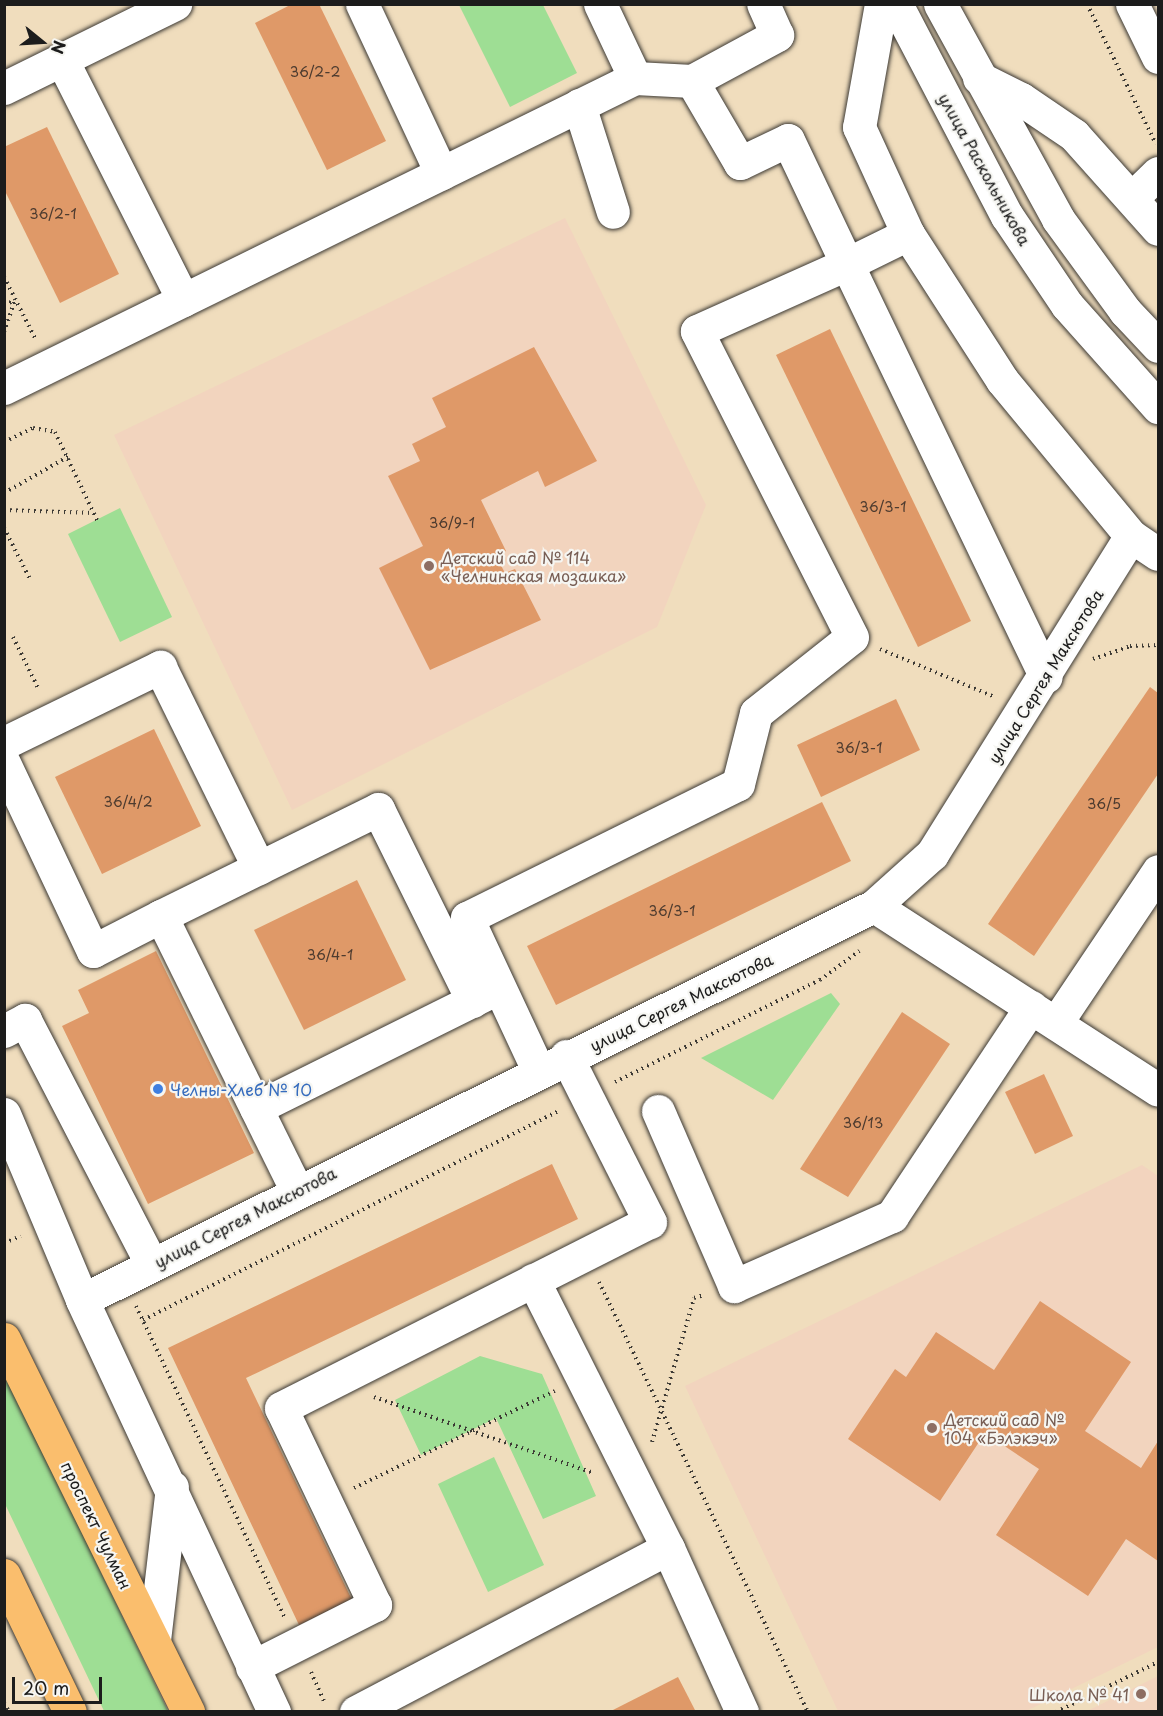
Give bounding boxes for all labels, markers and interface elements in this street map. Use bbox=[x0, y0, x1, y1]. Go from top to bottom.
north arrow bbox=[12, 12, 72, 72]
text: N bbox=[46, 38, 72, 57]
house number: 36/2-2 bbox=[290, 64, 340, 80]
street label: улица Раскольникова bbox=[935, 89, 1035, 249]
house number: 36/2-1 bbox=[29, 206, 77, 222]
house number: 36/3-1 bbox=[859, 499, 907, 515]
house number: 36/9-1 bbox=[429, 515, 475, 531]
place label: Детский сад № 114 «Челнинская мозаика» bbox=[441, 547, 627, 585]
marker: Детский сад № 114 «Челнинская мозаика» bbox=[422, 559, 436, 573]
street label: улица Сергея Максютова bbox=[983, 585, 1107, 767]
house number: 36/3-1 bbox=[835, 740, 883, 756]
house number: 36/4/2 bbox=[103, 794, 153, 810]
house number: 36/5 bbox=[1087, 796, 1121, 812]
house number: 36/3-1 bbox=[648, 903, 696, 919]
house number: 36/4-1 bbox=[307, 947, 353, 963]
street label: улица Сергея Максютова bbox=[586, 949, 776, 1055]
place label: Челны-Хлеб № 10 bbox=[170, 1079, 312, 1099]
marker: Челны-Хлеб № 10 bbox=[151, 1082, 165, 1096]
house number: 36/13 bbox=[843, 1115, 883, 1131]
street label: улица Сергея Максютова bbox=[151, 1163, 339, 1271]
place label: Детский сад № 104 «Бэлэкэч» bbox=[944, 1409, 1066, 1447]
marker: Детский сад № 104 «Бэлэкэч» bbox=[925, 1421, 939, 1435]
street label: проспект Чулман bbox=[58, 1458, 136, 1592]
scale bar bbox=[15, 1665, 105, 1703]
text: 20 m bbox=[23, 1674, 69, 1701]
place label: Школа № 41 bbox=[1028, 1684, 1129, 1704]
marker: Школа № 41 bbox=[1134, 1687, 1148, 1701]

